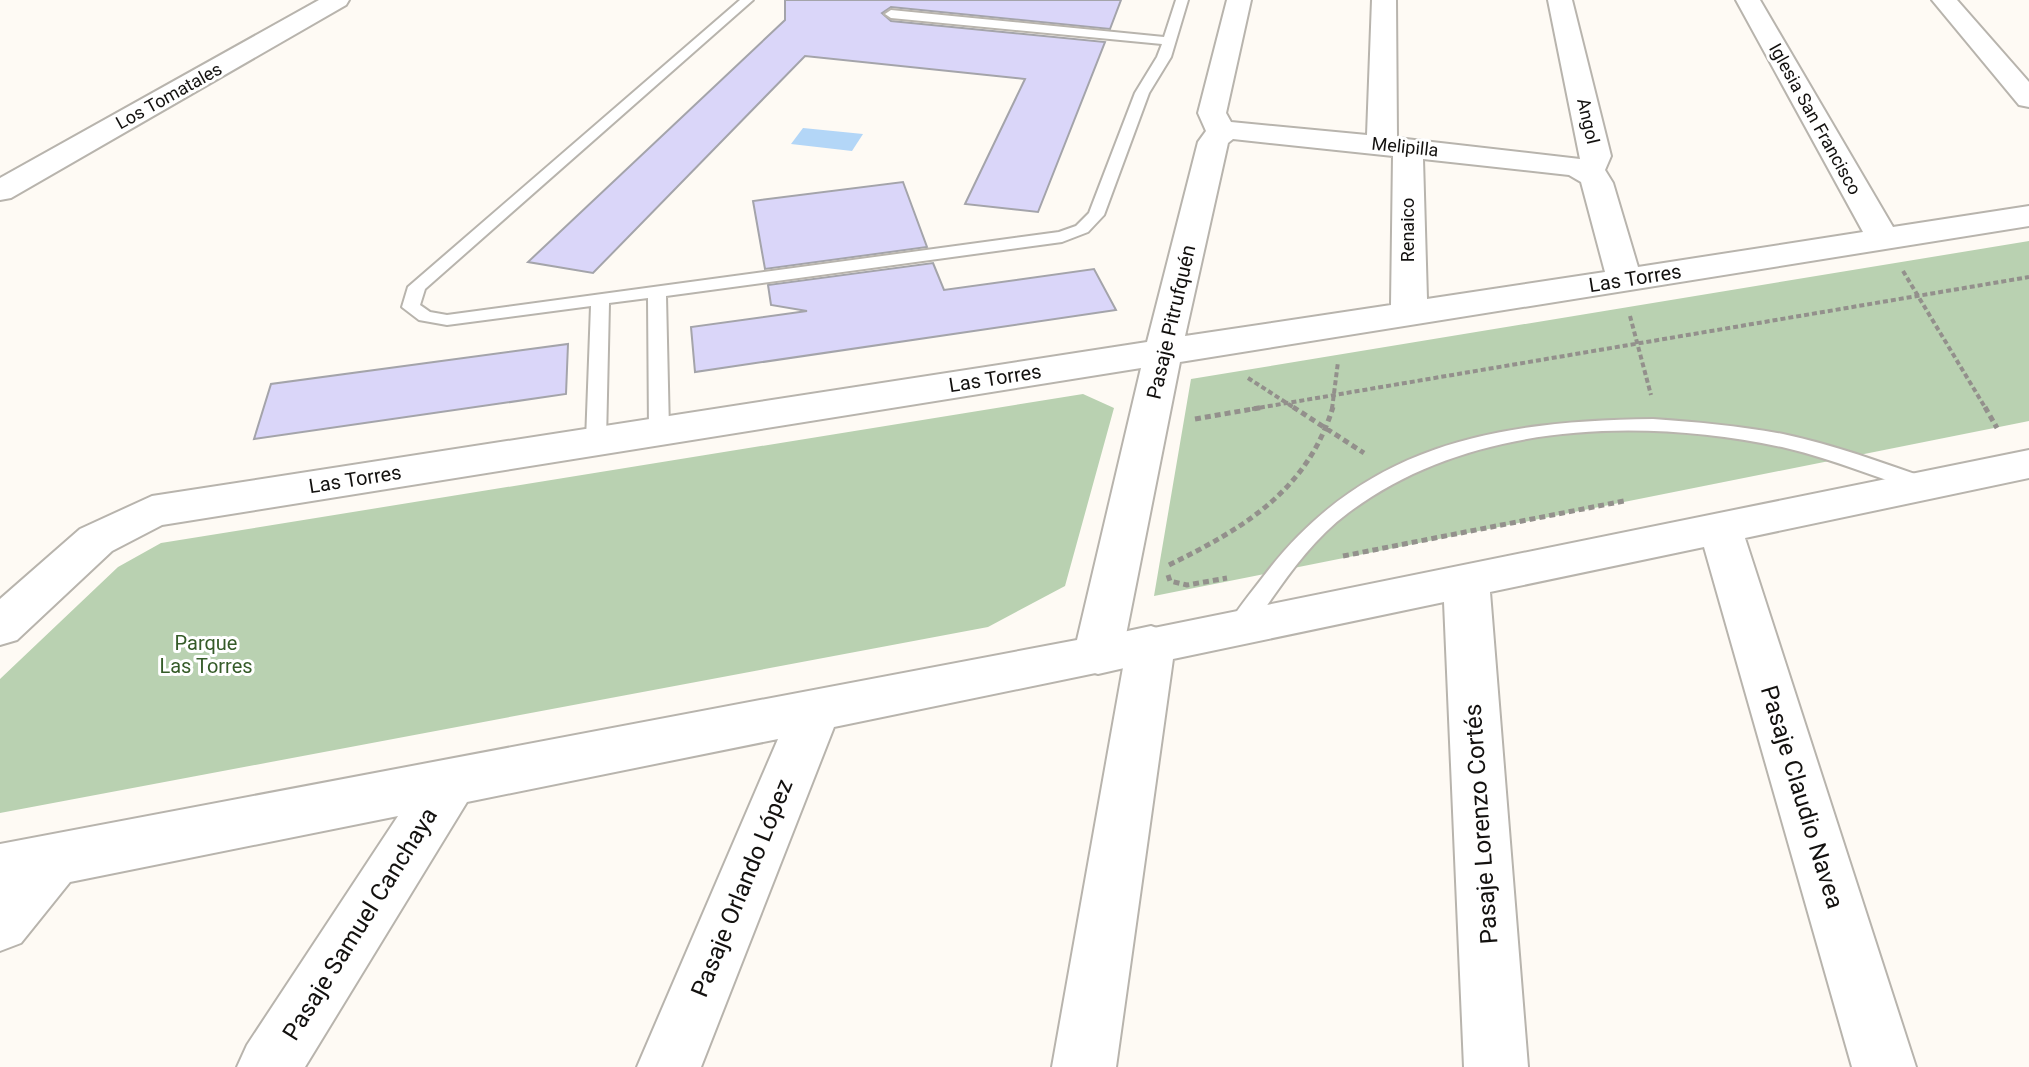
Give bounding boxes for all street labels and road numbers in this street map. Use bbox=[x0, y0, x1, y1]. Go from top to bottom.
street label: Iglesia San Francisco bbox=[1765, 39, 1866, 198]
street label: Los Tomatales bbox=[112, 58, 225, 133]
street label: Angol bbox=[1573, 96, 1604, 146]
street label: Melipilla bbox=[1371, 133, 1439, 160]
street label: Renaico bbox=[1397, 198, 1418, 262]
street label: Pasaje Pitrufquén bbox=[1142, 243, 1200, 401]
street label: Las Torres bbox=[1587, 259, 1683, 297]
street label: Las Torres bbox=[947, 359, 1043, 397]
street label: Las Torres bbox=[307, 460, 403, 498]
street label: Pasaje Claudio Navea bbox=[1755, 682, 1849, 912]
street label: Pasaje Lorenzo Cortés bbox=[1459, 703, 1503, 945]
street label: Pasaje Orlando López bbox=[685, 775, 799, 1001]
street label: Pasaje Samuel Canchaya bbox=[277, 803, 443, 1045]

